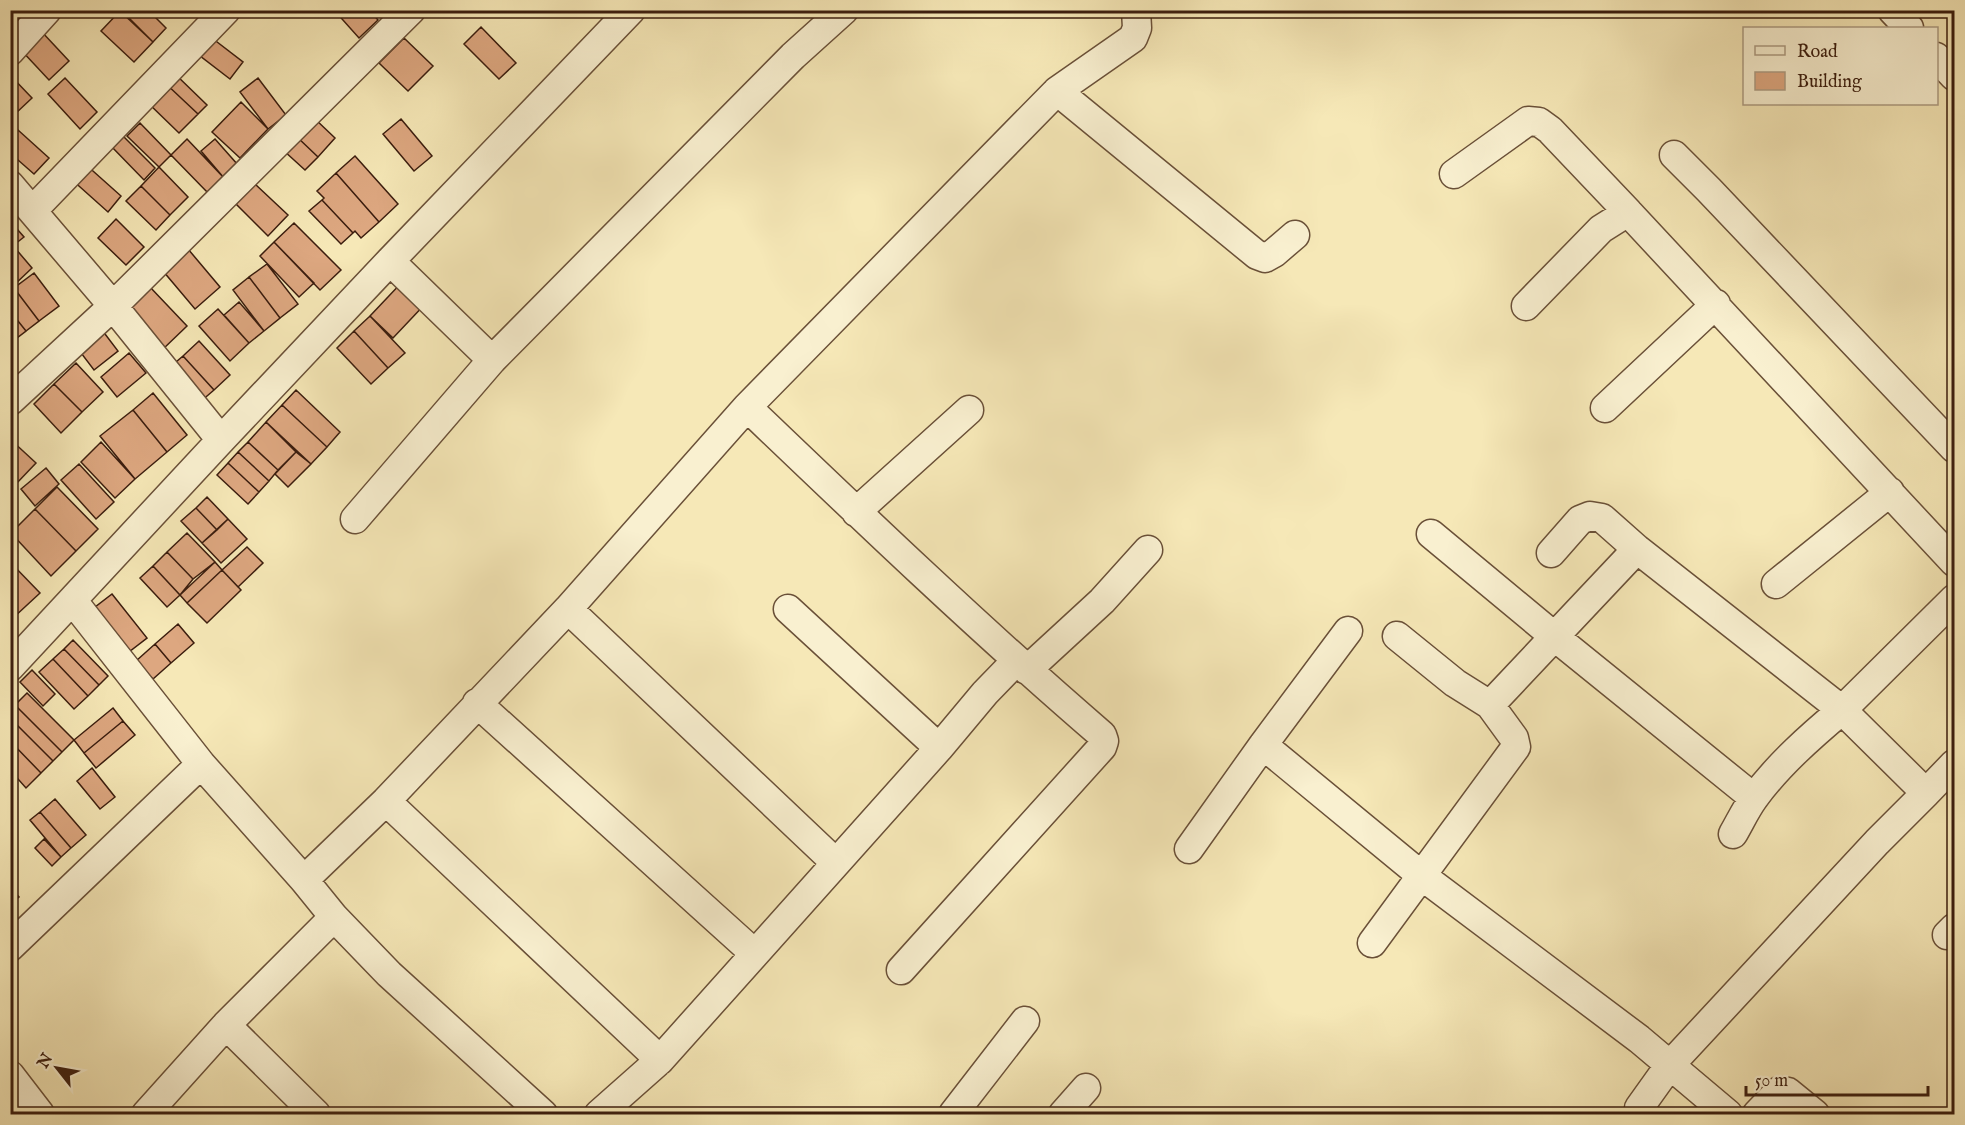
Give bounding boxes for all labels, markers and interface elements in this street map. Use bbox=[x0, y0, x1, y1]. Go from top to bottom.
legend bbox=[1743, 27, 1938, 105]
text: Road bbox=[1797, 41, 1838, 64]
text: Building bbox=[1797, 71, 1862, 94]
north arrow bbox=[27, 1038, 87, 1098]
text: N bbox=[33, 1050, 58, 1073]
scale bar bbox=[1746, 1059, 1928, 1097]
text: 50 m bbox=[1755, 1070, 1788, 1093]

